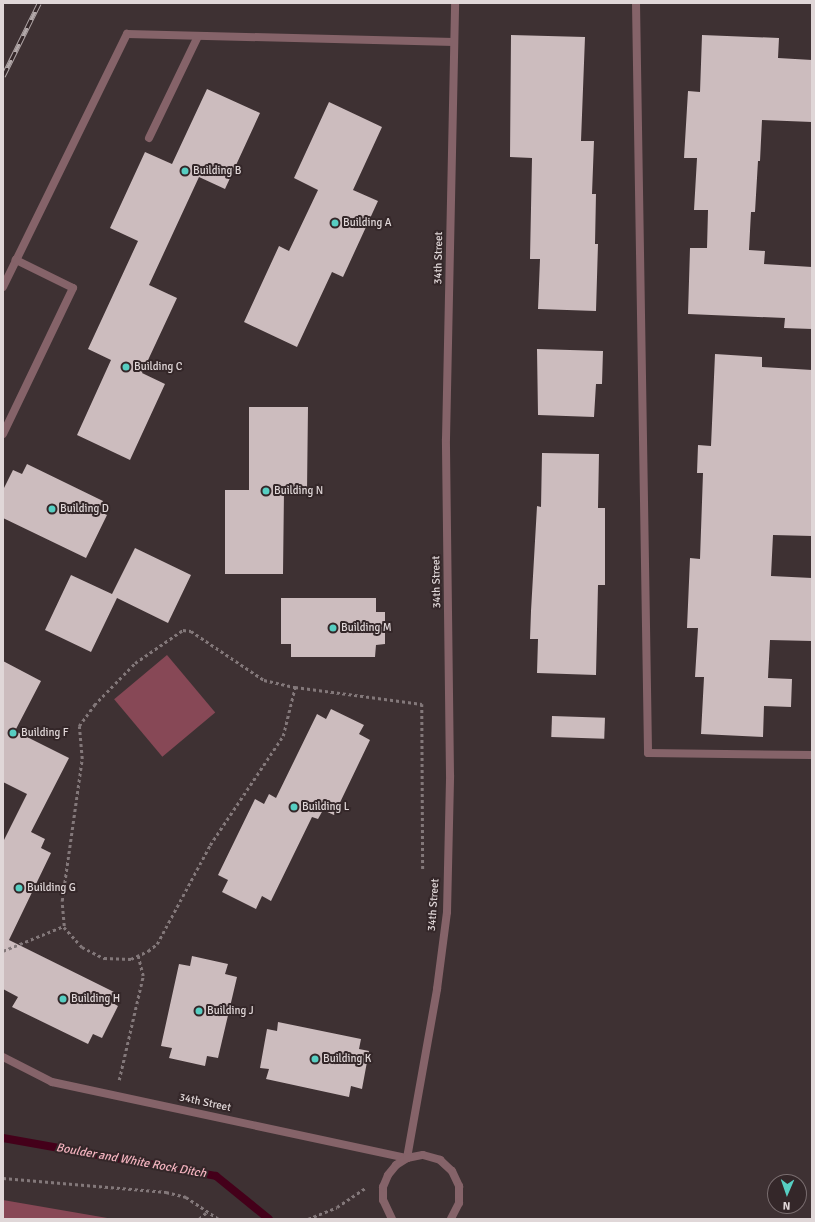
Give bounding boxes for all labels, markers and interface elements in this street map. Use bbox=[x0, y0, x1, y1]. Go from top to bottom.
place label: Building B bbox=[193, 164, 241, 178]
marker: Building B bbox=[180, 166, 190, 176]
place label: Building A bbox=[343, 216, 392, 230]
marker: Building A bbox=[330, 218, 340, 228]
street label: 34th Street bbox=[432, 231, 446, 285]
place label: Building C bbox=[134, 360, 182, 374]
marker: Building C bbox=[121, 362, 131, 372]
place label: Building N bbox=[274, 484, 323, 498]
marker: Building N bbox=[261, 486, 271, 496]
place label: Building D bbox=[60, 502, 109, 516]
marker: Building D bbox=[47, 504, 57, 514]
street label: 34th Street bbox=[430, 555, 444, 609]
place label: Building M bbox=[341, 621, 392, 635]
marker: Building M bbox=[328, 623, 338, 633]
place label: Building F bbox=[21, 726, 69, 740]
marker: Building F bbox=[8, 728, 18, 738]
place label: Building L bbox=[302, 800, 349, 814]
marker: Building L bbox=[289, 802, 299, 812]
street label: 34th Street bbox=[426, 878, 442, 932]
place label: Building G bbox=[27, 881, 76, 895]
marker: Building G bbox=[14, 883, 24, 893]
place label: Building H bbox=[71, 992, 120, 1006]
marker: Building H bbox=[58, 994, 68, 1004]
place label: Building J bbox=[207, 1004, 254, 1018]
marker: Building J bbox=[194, 1006, 204, 1016]
place label: Building K bbox=[323, 1052, 371, 1066]
marker: Building K bbox=[310, 1054, 320, 1064]
street label: 34th Street bbox=[178, 1091, 232, 1115]
water label: Boulder and White Rock Ditch bbox=[55, 1141, 207, 1181]
north arrow bbox=[767, 1174, 807, 1214]
text: N bbox=[783, 1199, 791, 1212]

